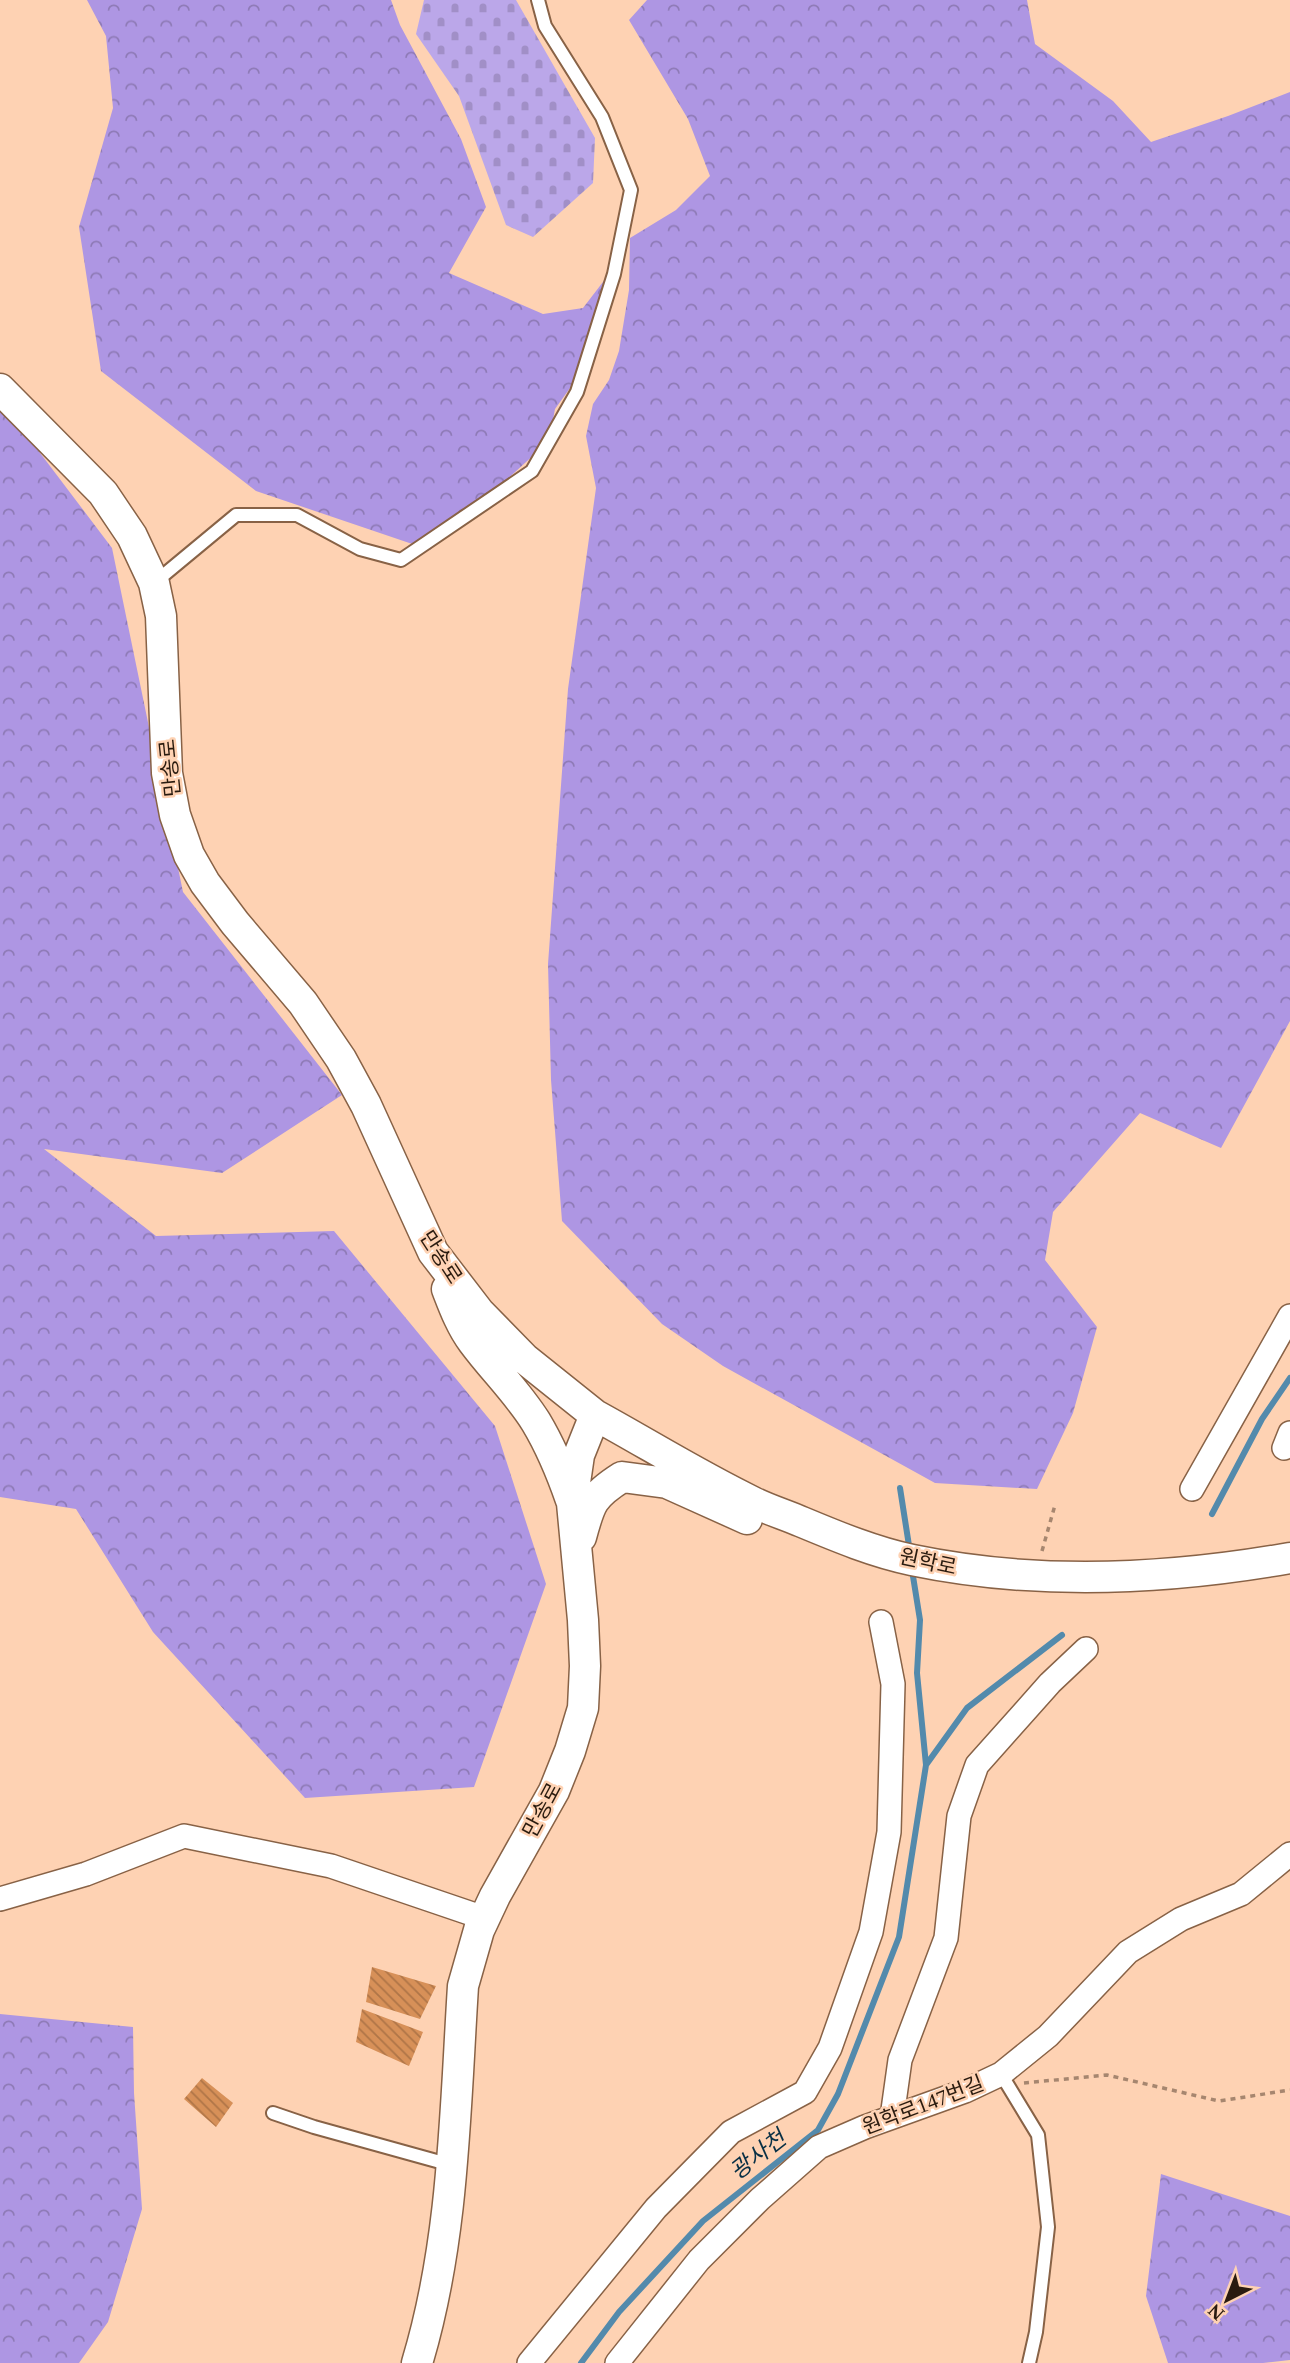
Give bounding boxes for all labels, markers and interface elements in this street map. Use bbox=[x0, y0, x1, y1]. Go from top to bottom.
street label: 만송로 bbox=[155, 738, 185, 798]
street label: 만송로 bbox=[415, 1226, 467, 1288]
street label: 원학로 bbox=[897, 1544, 959, 1580]
street label: 만송로 bbox=[518, 1779, 566, 1841]
street label: 원학로147번길 bbox=[859, 2071, 987, 2139]
water label: 광사천 bbox=[725, 2124, 793, 2184]
north arrow bbox=[1192, 2265, 1262, 2335]
text: N bbox=[1204, 2300, 1228, 2325]

